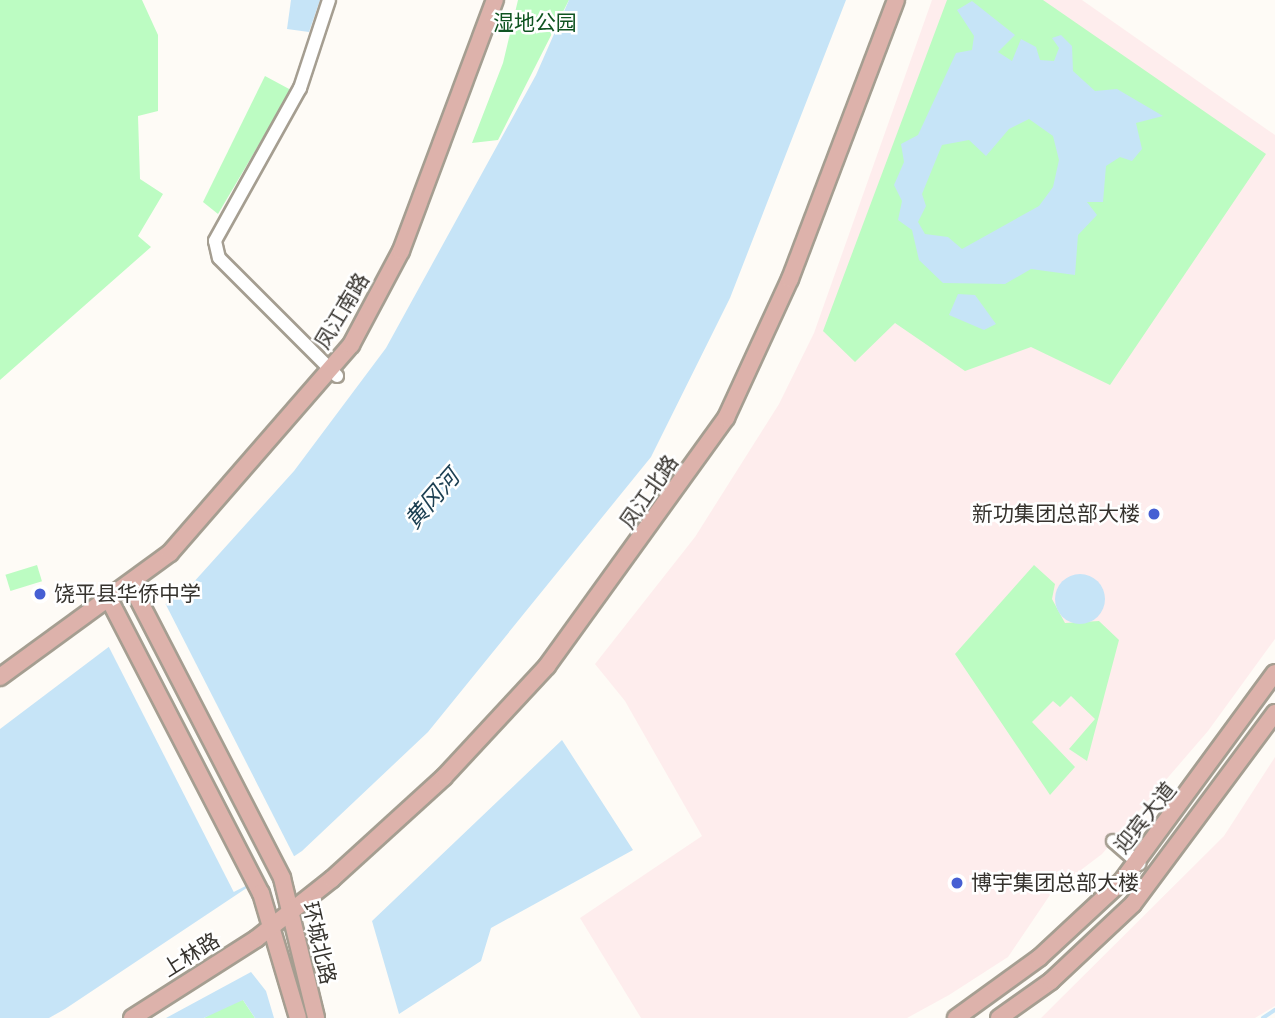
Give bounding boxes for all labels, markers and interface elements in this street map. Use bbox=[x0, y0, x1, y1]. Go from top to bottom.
park label: 湿地公园 bbox=[493, 10, 577, 36]
street label: 凤江南路 bbox=[310, 269, 374, 353]
street label: 凤江北路 bbox=[615, 450, 683, 534]
water label: 黄冈河 bbox=[399, 464, 465, 534]
place label: 新功集团总部大楼 bbox=[972, 501, 1140, 527]
marker: 新功集团总部大楼 bbox=[1146, 506, 1162, 522]
place label: 饶平县华侨中学 bbox=[54, 581, 201, 607]
marker: 饶平县华侨中学 bbox=[32, 586, 48, 602]
street label: 迎宾大道 bbox=[1109, 777, 1181, 859]
place label: 博宇集团总部大楼 bbox=[971, 870, 1139, 896]
marker: 博宇集团总部大楼 bbox=[949, 875, 965, 891]
street label: 环城北路 bbox=[297, 899, 341, 987]
street label: 上林路 bbox=[158, 928, 224, 982]

